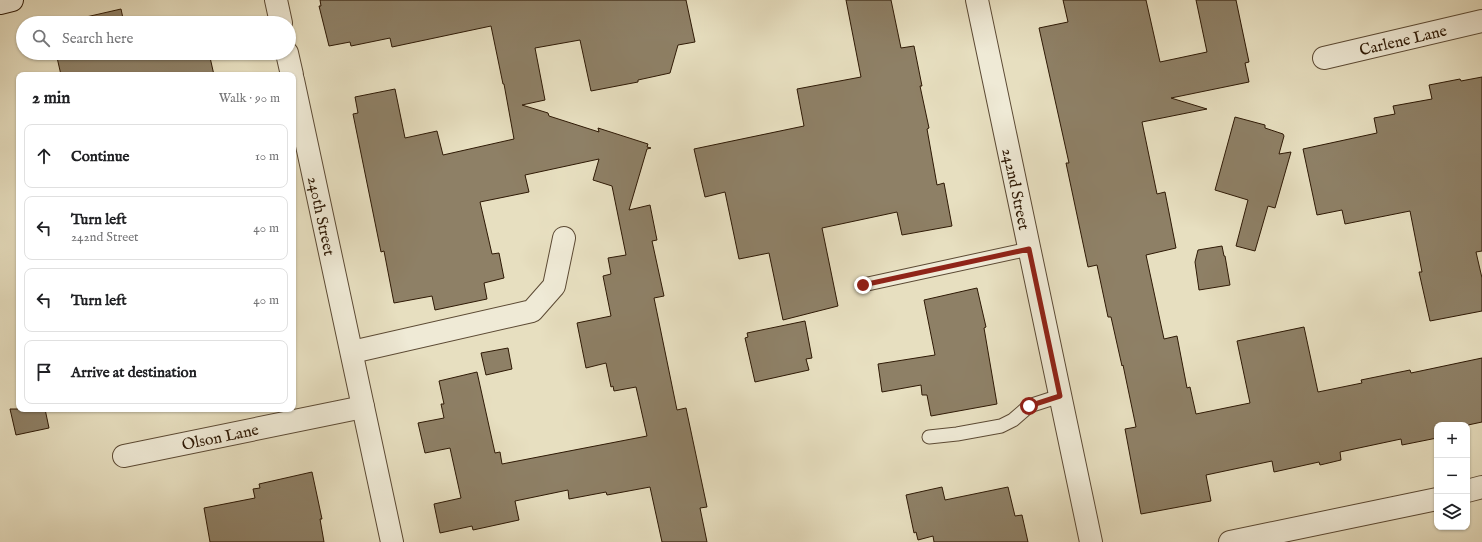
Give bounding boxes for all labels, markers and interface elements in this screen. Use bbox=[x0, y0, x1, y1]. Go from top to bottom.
search box bbox=[16, 16, 296, 60]
street label: Carlene Lane bbox=[1358, 22, 1449, 61]
icon: search bbox=[30, 27, 52, 49]
text: Search here bbox=[62, 29, 133, 48]
text: 2 min bbox=[32, 88, 70, 109]
text: Walk · 90 m bbox=[219, 90, 280, 107]
icon: ahead bbox=[33, 145, 55, 167]
text: Continue bbox=[71, 147, 129, 166]
street label: 242nd Street bbox=[996, 147, 1033, 233]
text: 10 m bbox=[255, 148, 279, 165]
street label: 240th Street bbox=[302, 175, 338, 258]
text: Turn left bbox=[71, 210, 127, 229]
icon: left bbox=[33, 217, 55, 239]
text: 40 m bbox=[253, 220, 279, 237]
text: 242nd Street bbox=[71, 229, 139, 246]
route end bbox=[854, 276, 872, 294]
icon: left bbox=[33, 289, 55, 311]
text: Turn left bbox=[71, 291, 127, 310]
text: 40 m bbox=[253, 292, 279, 309]
icon: arrive bbox=[33, 361, 55, 383]
text: Arrive at destination bbox=[71, 363, 197, 382]
route start bbox=[1020, 397, 1038, 415]
street label: Olson Lane bbox=[180, 421, 261, 456]
map controls bbox=[1434, 422, 1470, 530]
button: + bbox=[1434, 422, 1470, 458]
button: − bbox=[1434, 458, 1470, 494]
button: layers bbox=[1434, 494, 1470, 530]

